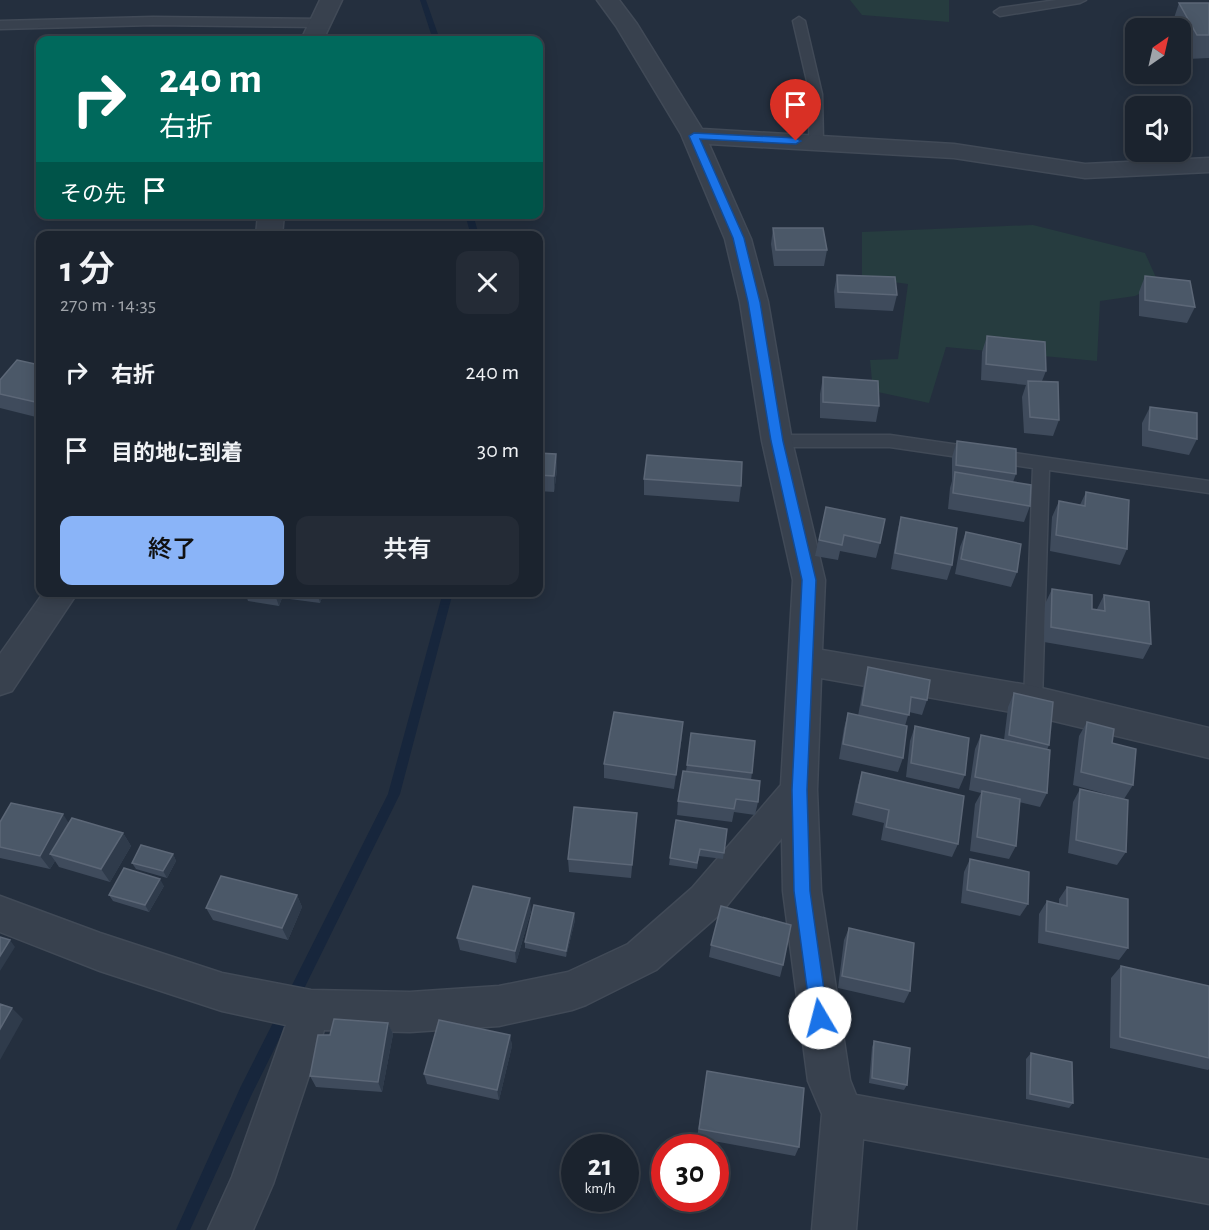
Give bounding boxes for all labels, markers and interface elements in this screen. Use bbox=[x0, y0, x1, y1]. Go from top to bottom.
north arrow bbox=[1125, 18, 1191, 84]
map controls bbox=[1125, 18, 1191, 162]
text: 240 m bbox=[159, 58, 262, 100]
icon: right bbox=[60, 60, 138, 138]
pin bbox=[770, 79, 821, 141]
icon: arrive bbox=[779, 88, 812, 121]
button: sound bbox=[1125, 96, 1191, 162]
text: 右折 bbox=[159, 114, 213, 141]
icon: arrive bbox=[138, 174, 171, 207]
text: その先 bbox=[60, 183, 126, 205]
button: close bbox=[456, 251, 519, 314]
text: 1 分 bbox=[60, 252, 114, 288]
text: 270 m · 14:35 bbox=[60, 295, 156, 315]
icon: right bbox=[60, 356, 93, 389]
text: 240 m bbox=[466, 361, 519, 383]
text: 右折 bbox=[111, 364, 155, 386]
icon: arrive bbox=[60, 434, 93, 467]
text: 30 m bbox=[477, 439, 519, 461]
text: 目的地に到着 bbox=[111, 442, 243, 464]
button: 終了 bbox=[60, 516, 284, 585]
button: 共有 bbox=[296, 516, 519, 585]
position arrow bbox=[788, 986, 852, 1050]
speed limit sign: 30 bbox=[651, 1134, 729, 1212]
text: 21 bbox=[588, 1151, 612, 1181]
text: km/h bbox=[585, 1181, 615, 1196]

